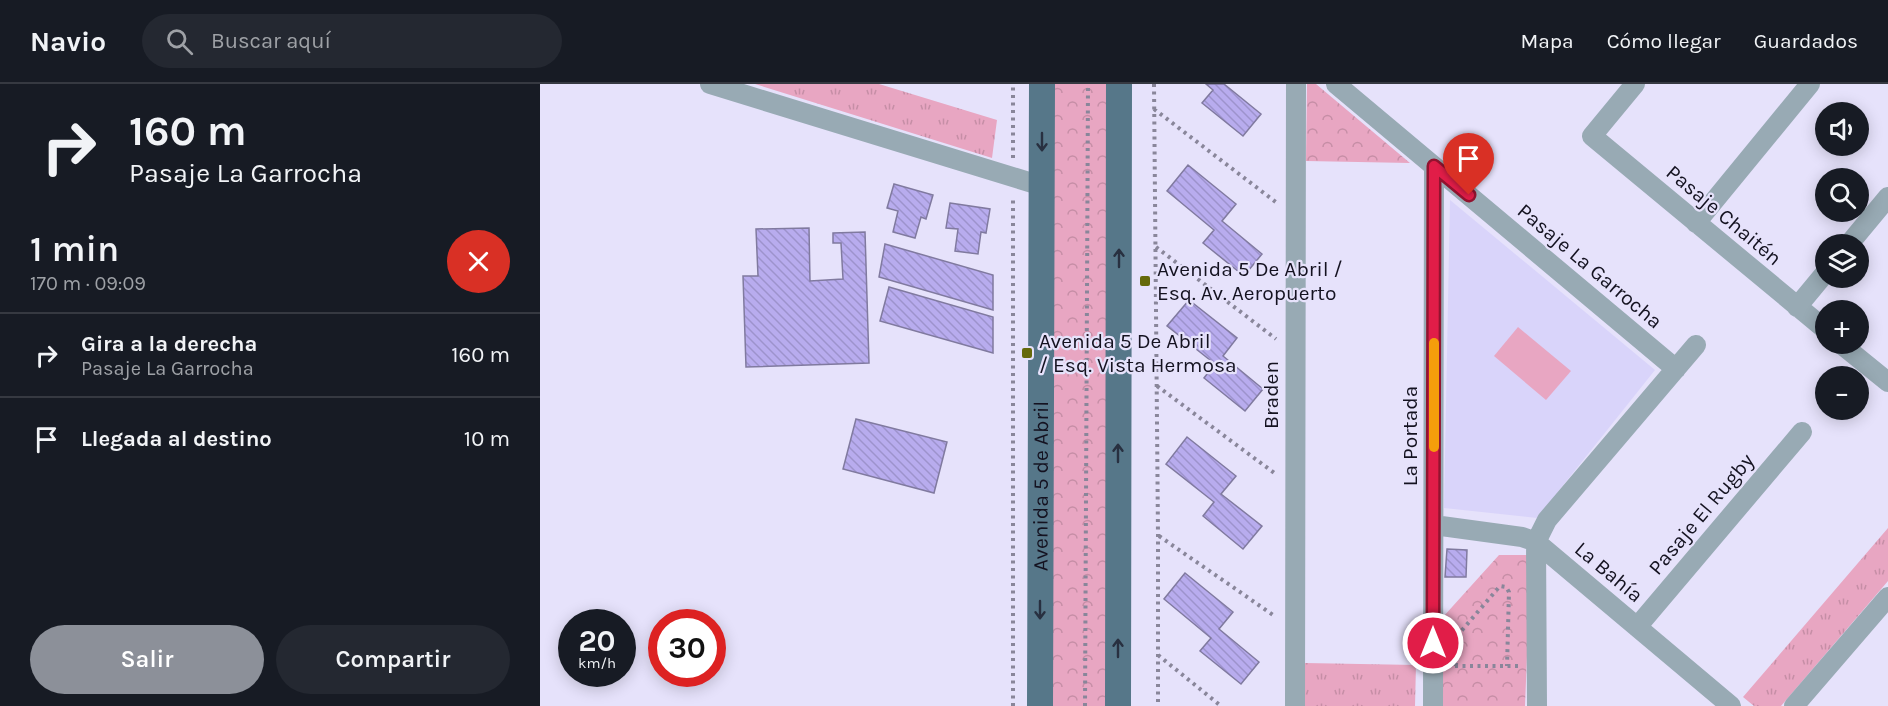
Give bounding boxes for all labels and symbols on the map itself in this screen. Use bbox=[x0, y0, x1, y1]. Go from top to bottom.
one-way arrow bbox=[1036, 132, 1048, 152]
pin bbox=[1443, 133, 1494, 195]
street label: Pasaje Chaitén bbox=[1662, 160, 1786, 270]
street label: Pasaje La Garrocha bbox=[1513, 199, 1667, 333]
one-way arrow bbox=[1113, 248, 1125, 268]
place label: Avenida 5 De Abril / Esq. Av. Aeropuerto bbox=[1157, 257, 1343, 305]
marker: Avenida 5 De Abril / Esq. Av. Aeropuerto bbox=[1138, 274, 1152, 288]
place label: Avenida 5 De Abril / Esq. Vista Hermosa bbox=[1039, 329, 1237, 377]
marker: Avenida 5 De Abril / Esq. Vista Hermosa bbox=[1020, 346, 1034, 360]
street label: Braden bbox=[1259, 361, 1283, 429]
street label: La Portada bbox=[1398, 386, 1422, 486]
street label: Avenida 5 de Abril bbox=[1028, 401, 1053, 571]
one-way arrow bbox=[1112, 443, 1124, 463]
street label: Pasaje El Rugby bbox=[1643, 448, 1759, 579]
street label: La Bahía bbox=[1570, 537, 1648, 607]
one-way arrow bbox=[1035, 600, 1046, 620]
speed limit sign: 30 bbox=[648, 609, 726, 687]
position arrow bbox=[1401, 611, 1465, 675]
one-way arrow bbox=[1112, 638, 1124, 658]

